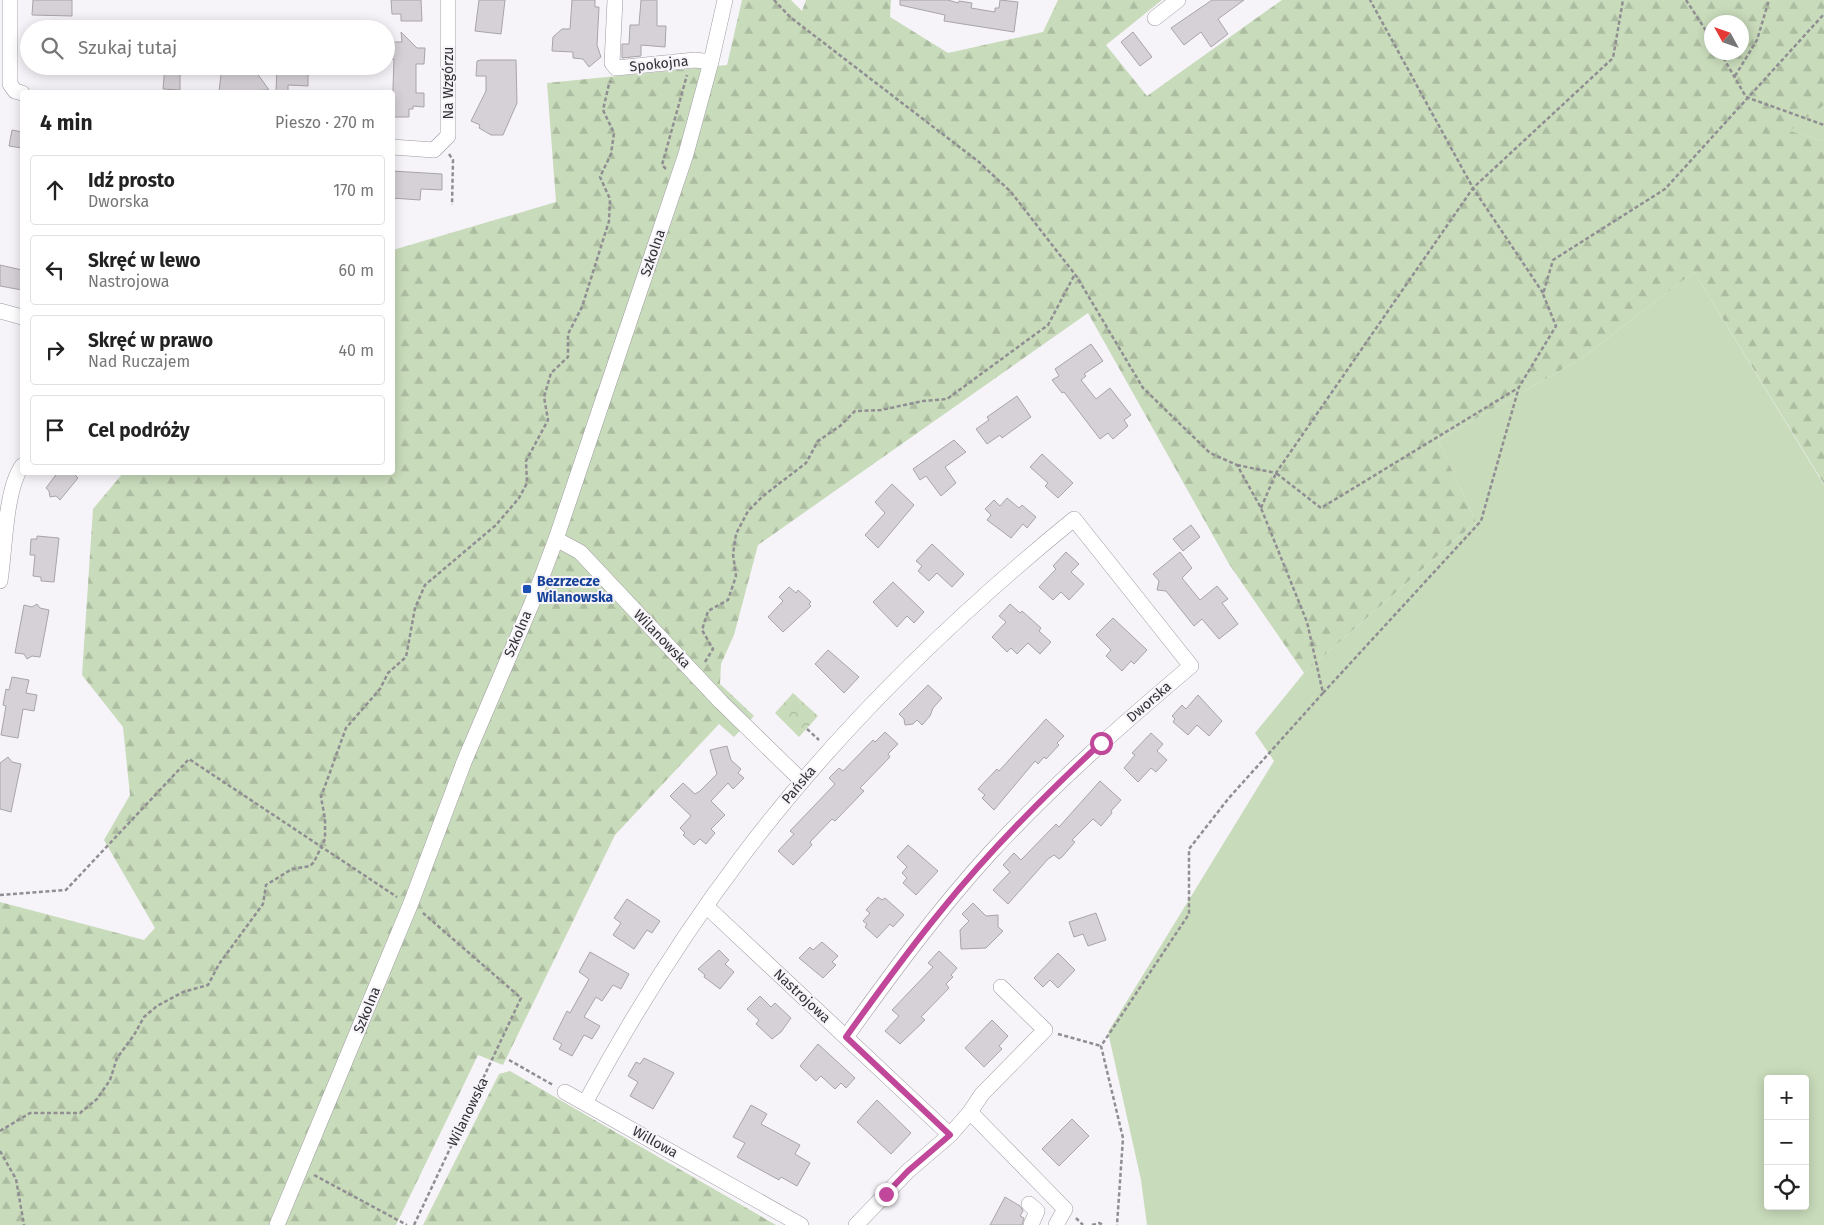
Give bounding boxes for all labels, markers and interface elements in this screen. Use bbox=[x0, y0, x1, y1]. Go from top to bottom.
north arrow bbox=[1704, 15, 1749, 60]
search box bbox=[20, 20, 395, 75]
icon: search bbox=[38, 34, 66, 62]
text: Szukaj tutaj bbox=[78, 36, 177, 59]
street label: Na Wzgórzu bbox=[440, 47, 457, 119]
street label: Spokojna bbox=[629, 52, 689, 76]
text: 4 min bbox=[40, 110, 93, 136]
text: Pieszo · 270 m bbox=[275, 113, 375, 132]
text: Idź prosto bbox=[88, 169, 175, 192]
icon: ahead bbox=[41, 176, 69, 204]
text: 170 m bbox=[333, 181, 374, 200]
text: Dworska bbox=[88, 192, 149, 211]
street label: Szkolna bbox=[637, 227, 669, 279]
text: Skręć w lewo bbox=[88, 249, 201, 272]
icon: left bbox=[41, 256, 69, 284]
text: 60 m bbox=[339, 261, 374, 280]
text: Nastrojowa bbox=[88, 272, 170, 291]
text: Skręć w prawo bbox=[88, 329, 213, 352]
icon: right bbox=[41, 336, 69, 364]
text: 40 m bbox=[339, 341, 374, 360]
text: Nad Ruczajem bbox=[88, 352, 190, 371]
icon: arrive bbox=[41, 416, 69, 444]
text: Cel podróży bbox=[88, 419, 190, 442]
place label: Bezrzecze Wilanowska bbox=[537, 573, 614, 606]
marker: Bezrzecze Wilanowska bbox=[521, 583, 533, 595]
street label: Wilanowska bbox=[630, 606, 694, 672]
street label: Szkolna bbox=[501, 608, 535, 660]
street label: Dworska bbox=[1123, 678, 1175, 726]
route start bbox=[1090, 732, 1113, 755]
street label: Pańska bbox=[778, 763, 820, 807]
street label: Nastrojowa bbox=[770, 965, 834, 1027]
street label: Szkolna bbox=[350, 984, 384, 1036]
street label: Wilanowska bbox=[444, 1075, 492, 1149]
map controls bbox=[1764, 1075, 1809, 1210]
button: + bbox=[1764, 1075, 1809, 1120]
button: − bbox=[1764, 1120, 1809, 1165]
street label: Willowa bbox=[629, 1123, 681, 1161]
button: locate bbox=[1764, 1165, 1809, 1210]
route end bbox=[875, 1183, 898, 1206]

